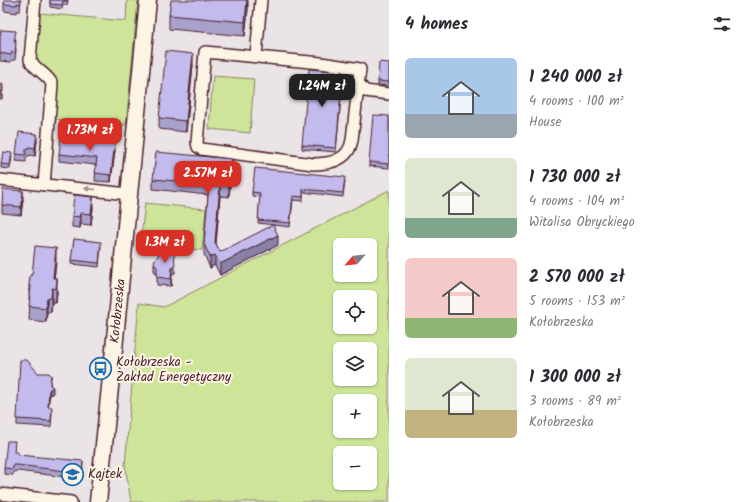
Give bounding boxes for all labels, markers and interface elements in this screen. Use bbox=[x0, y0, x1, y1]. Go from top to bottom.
text: 4 homes bbox=[405, 11, 468, 38]
icon: filters bbox=[711, 13, 733, 35]
text: 1 240 000 zł bbox=[529, 64, 623, 91]
pin: 1.24M zł bbox=[281, 74, 363, 108]
icon: home bbox=[437, 74, 485, 122]
text: 1.24M zł bbox=[298, 76, 346, 97]
text: 4 rooms · 100 m² bbox=[529, 91, 624, 112]
text: House bbox=[529, 112, 561, 133]
pin: 1.73M zł bbox=[49, 118, 131, 152]
text: 1.73M zł bbox=[67, 120, 113, 141]
pin: 2.57M zł bbox=[167, 161, 249, 195]
text: 2.57M zł bbox=[183, 163, 233, 184]
text: 1 730 000 zł bbox=[529, 164, 621, 191]
icon: home bbox=[437, 174, 485, 222]
one-way arrow bbox=[83, 186, 96, 193]
text: 4 rooms · 104 m² bbox=[529, 191, 624, 212]
text: Witalisa Obryckiego bbox=[529, 212, 635, 233]
pin: 1.3M zł bbox=[128, 230, 202, 264]
text: 1.3M zł bbox=[145, 232, 185, 253]
north arrow bbox=[333, 238, 377, 282]
map controls bbox=[333, 238, 377, 490]
text: 2 570 000 zł bbox=[529, 264, 625, 291]
icon: home bbox=[437, 274, 485, 322]
street label: Kołobrzeska bbox=[104, 278, 131, 344]
button: locate bbox=[333, 290, 377, 334]
text: 5 rooms · 153 m² bbox=[529, 291, 625, 312]
text: Kołobrzeska bbox=[529, 312, 594, 333]
button: layers bbox=[333, 342, 377, 386]
place label: Kołobrzeska - Zakład Energetyczny bbox=[116, 352, 232, 388]
bus stop icon: Kołobrzeska - Zakład Energetyczny bbox=[88, 356, 114, 382]
text: 1 300 000 zł bbox=[529, 364, 621, 391]
icon: home bbox=[437, 374, 485, 422]
text: 3 rooms · 89 m² bbox=[529, 391, 621, 412]
button: + bbox=[333, 394, 377, 438]
text: Kołobrzeska bbox=[529, 412, 594, 433]
button: − bbox=[333, 446, 377, 490]
school or university icon: Kajtek bbox=[60, 461, 86, 487]
place label: Kajtek bbox=[88, 464, 123, 485]

